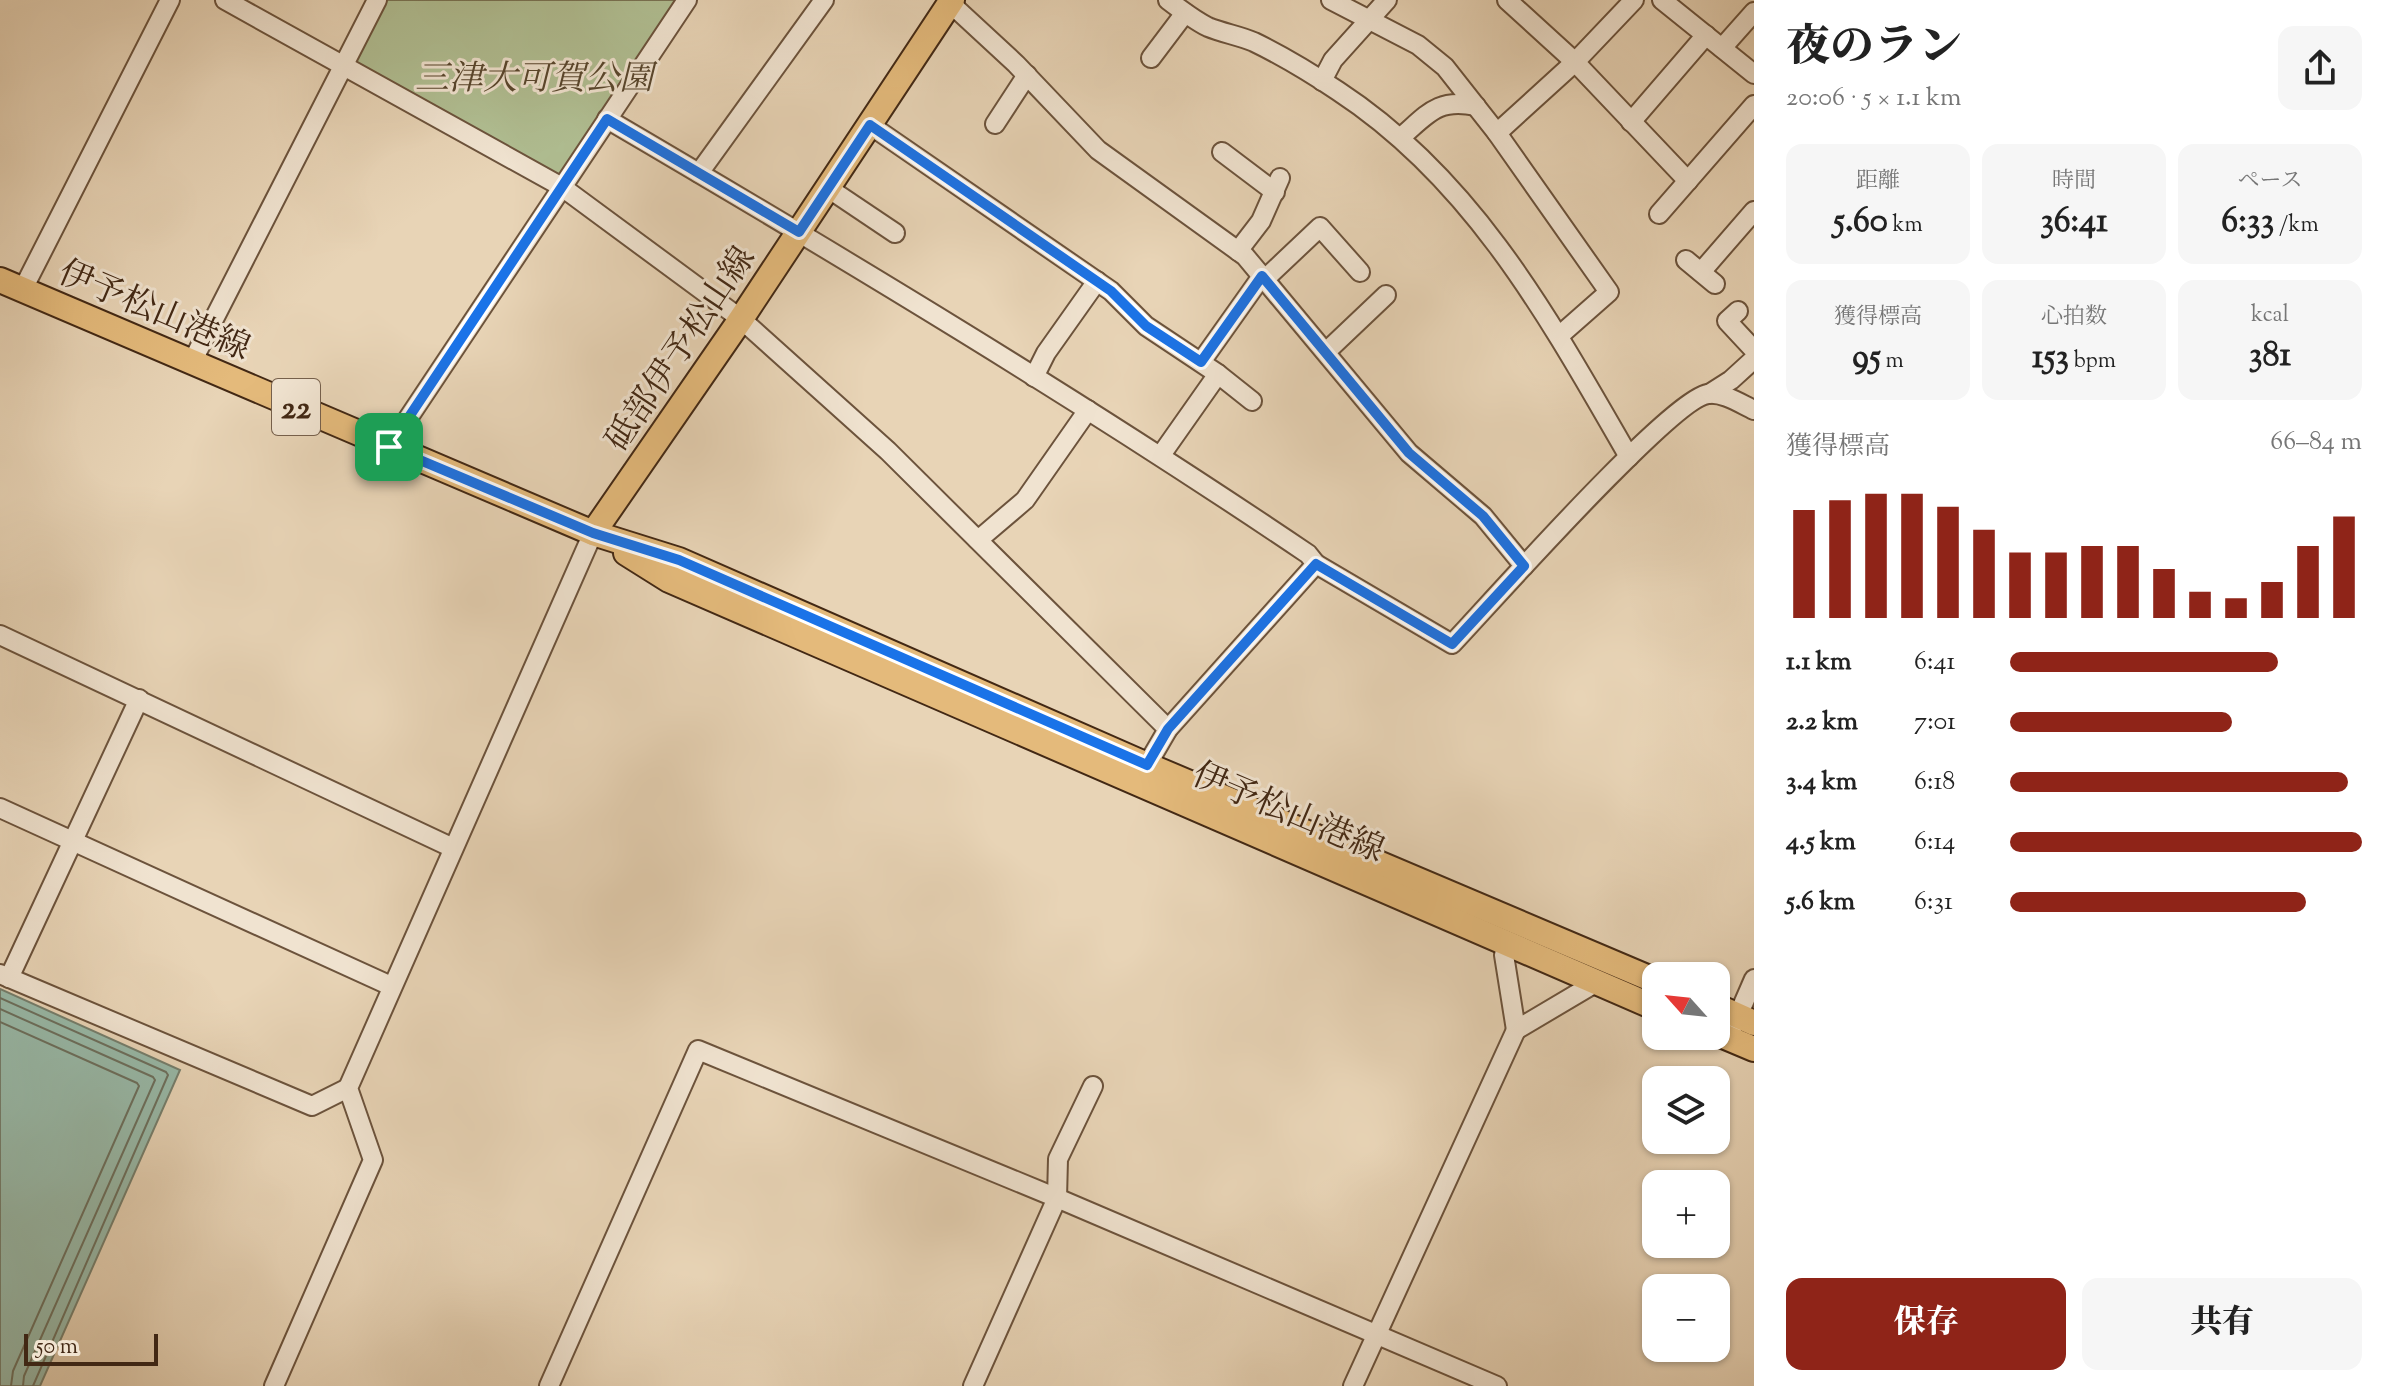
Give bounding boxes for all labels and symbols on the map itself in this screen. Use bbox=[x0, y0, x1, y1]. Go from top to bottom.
park label: 三津大可賀公園 bbox=[415, 56, 658, 105]
street label: 砥部伊予松山線 bbox=[595, 238, 769, 462]
street label: 伊予松山港線 bbox=[50, 250, 257, 375]
road number: 22 bbox=[272, 379, 320, 435]
pin bbox=[355, 413, 423, 481]
street label: 伊予松山港線 bbox=[1184, 752, 1391, 877]
north arrow bbox=[1642, 962, 1730, 1050]
scale bar bbox=[24, 1330, 158, 1366]

